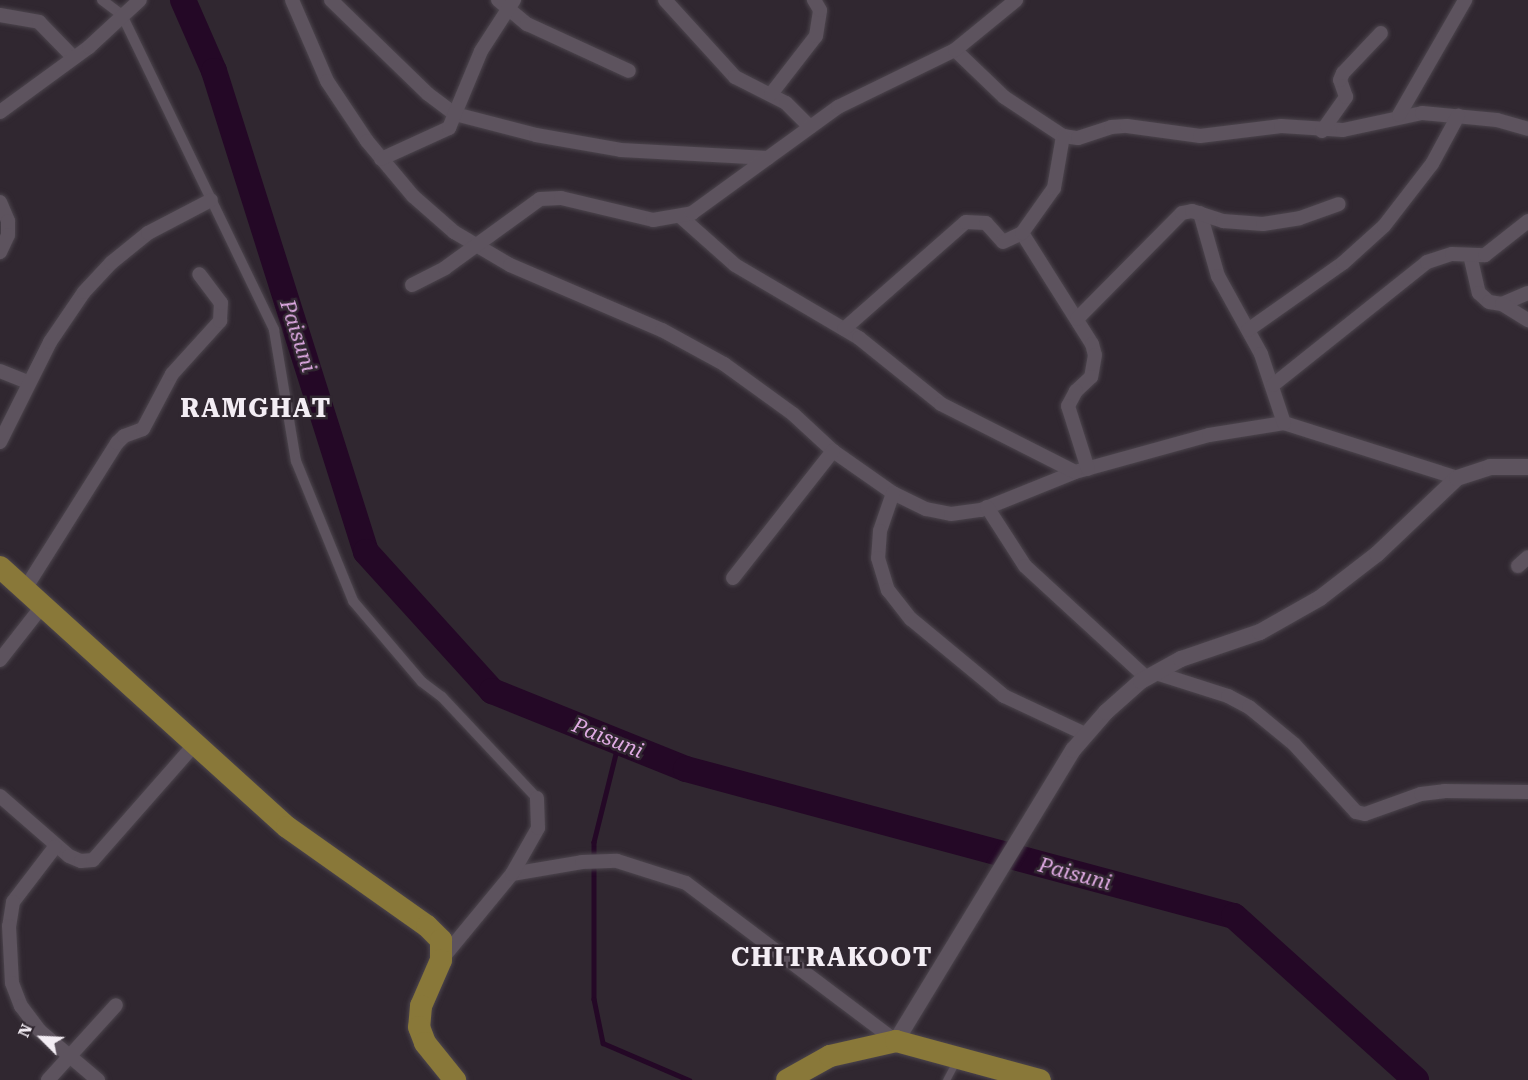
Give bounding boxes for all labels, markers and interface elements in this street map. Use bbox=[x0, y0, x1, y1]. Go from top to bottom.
water label: Paisuni bbox=[274, 297, 322, 375]
district label: RAMGHAT bbox=[180, 393, 332, 425]
water label: Paisuni bbox=[569, 712, 647, 764]
water label: Paisuni bbox=[1036, 852, 1114, 896]
district label: CHITRAKOOT bbox=[731, 942, 933, 974]
north arrow bbox=[12, 1008, 72, 1068]
text: N bbox=[14, 1021, 36, 1040]

